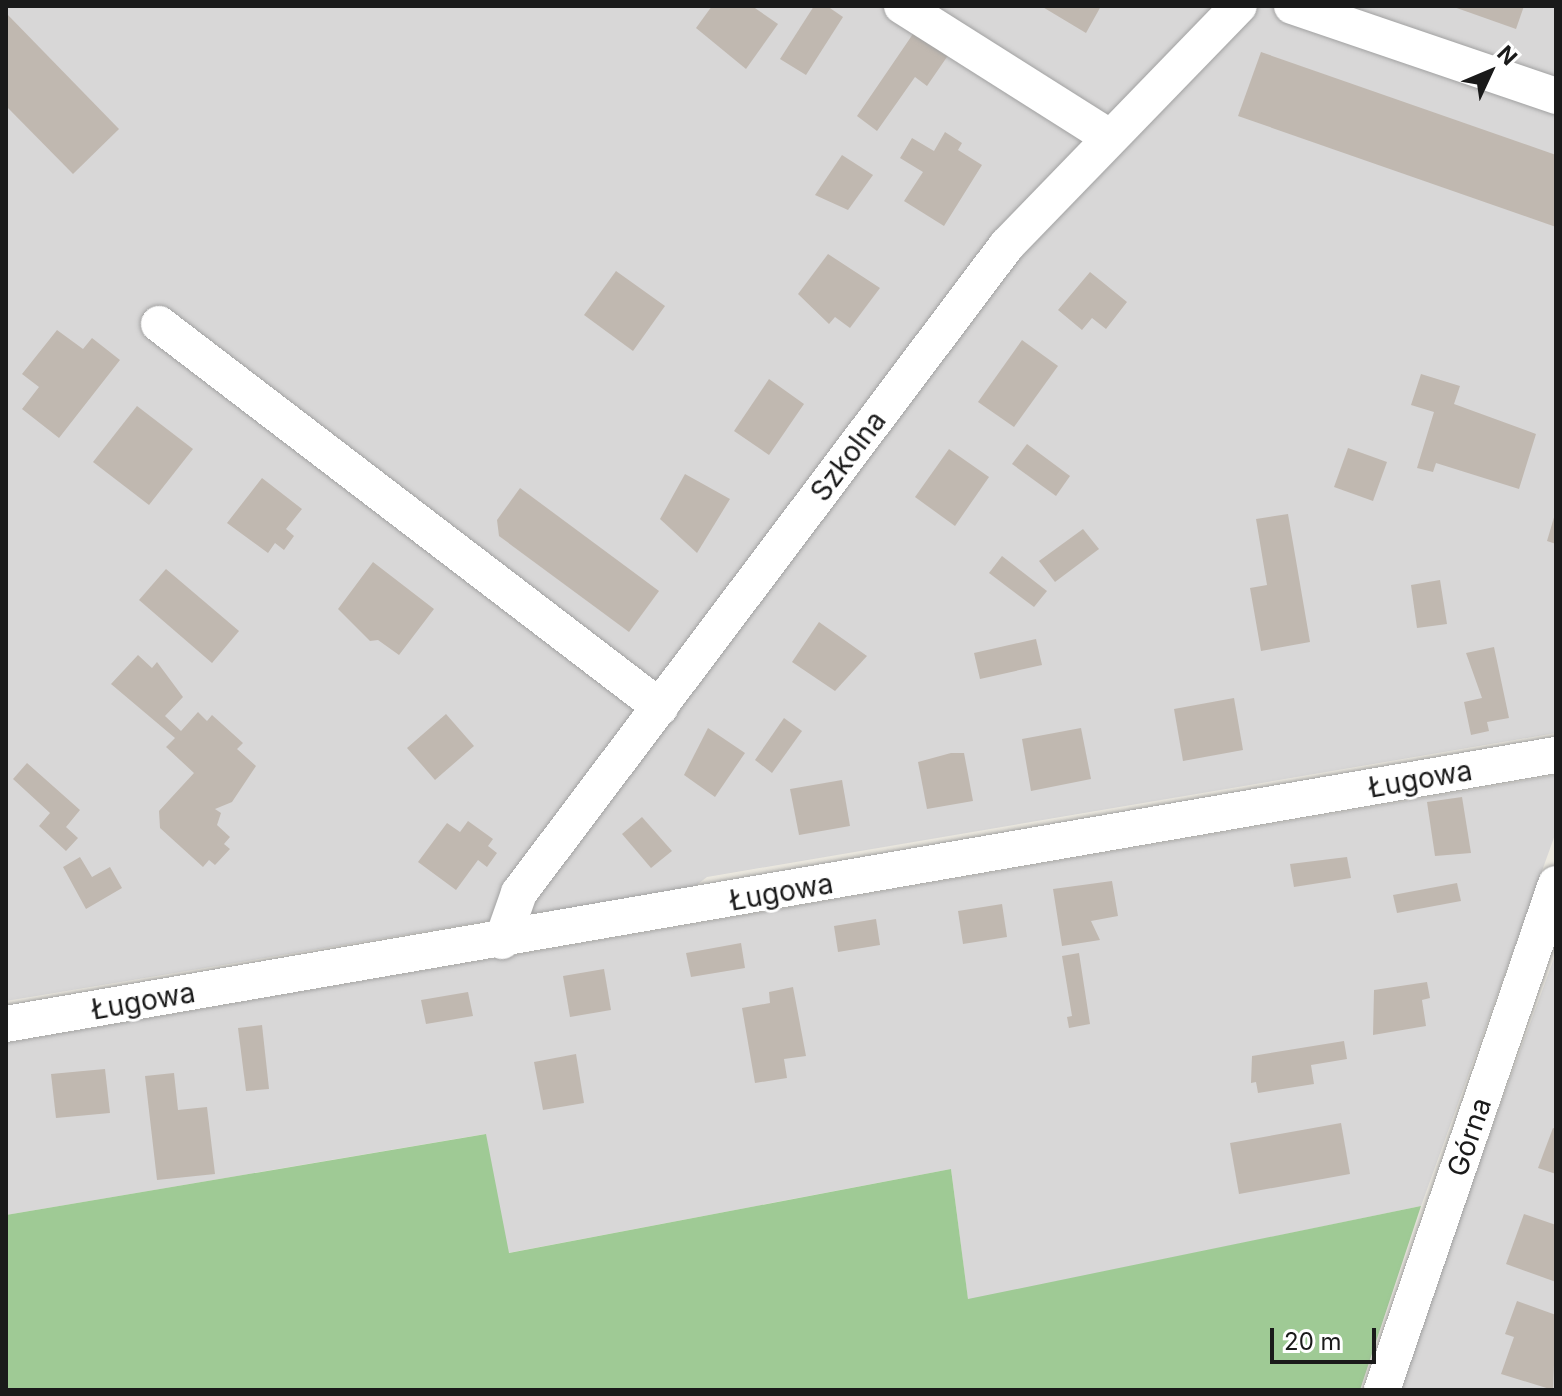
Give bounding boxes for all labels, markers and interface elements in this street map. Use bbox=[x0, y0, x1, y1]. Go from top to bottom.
north arrow bbox=[1450, 32, 1530, 112]
text: N bbox=[1492, 40, 1522, 70]
street label: Szkolna bbox=[803, 404, 893, 508]
street label: Ługowa bbox=[1365, 753, 1475, 805]
street label: Ługowa bbox=[726, 866, 836, 918]
street label: Ługowa bbox=[88, 975, 198, 1027]
street label: Górna bbox=[1440, 1093, 1498, 1181]
scale bar bbox=[1274, 1312, 1380, 1362]
text: 20 m bbox=[1284, 1327, 1342, 1356]

